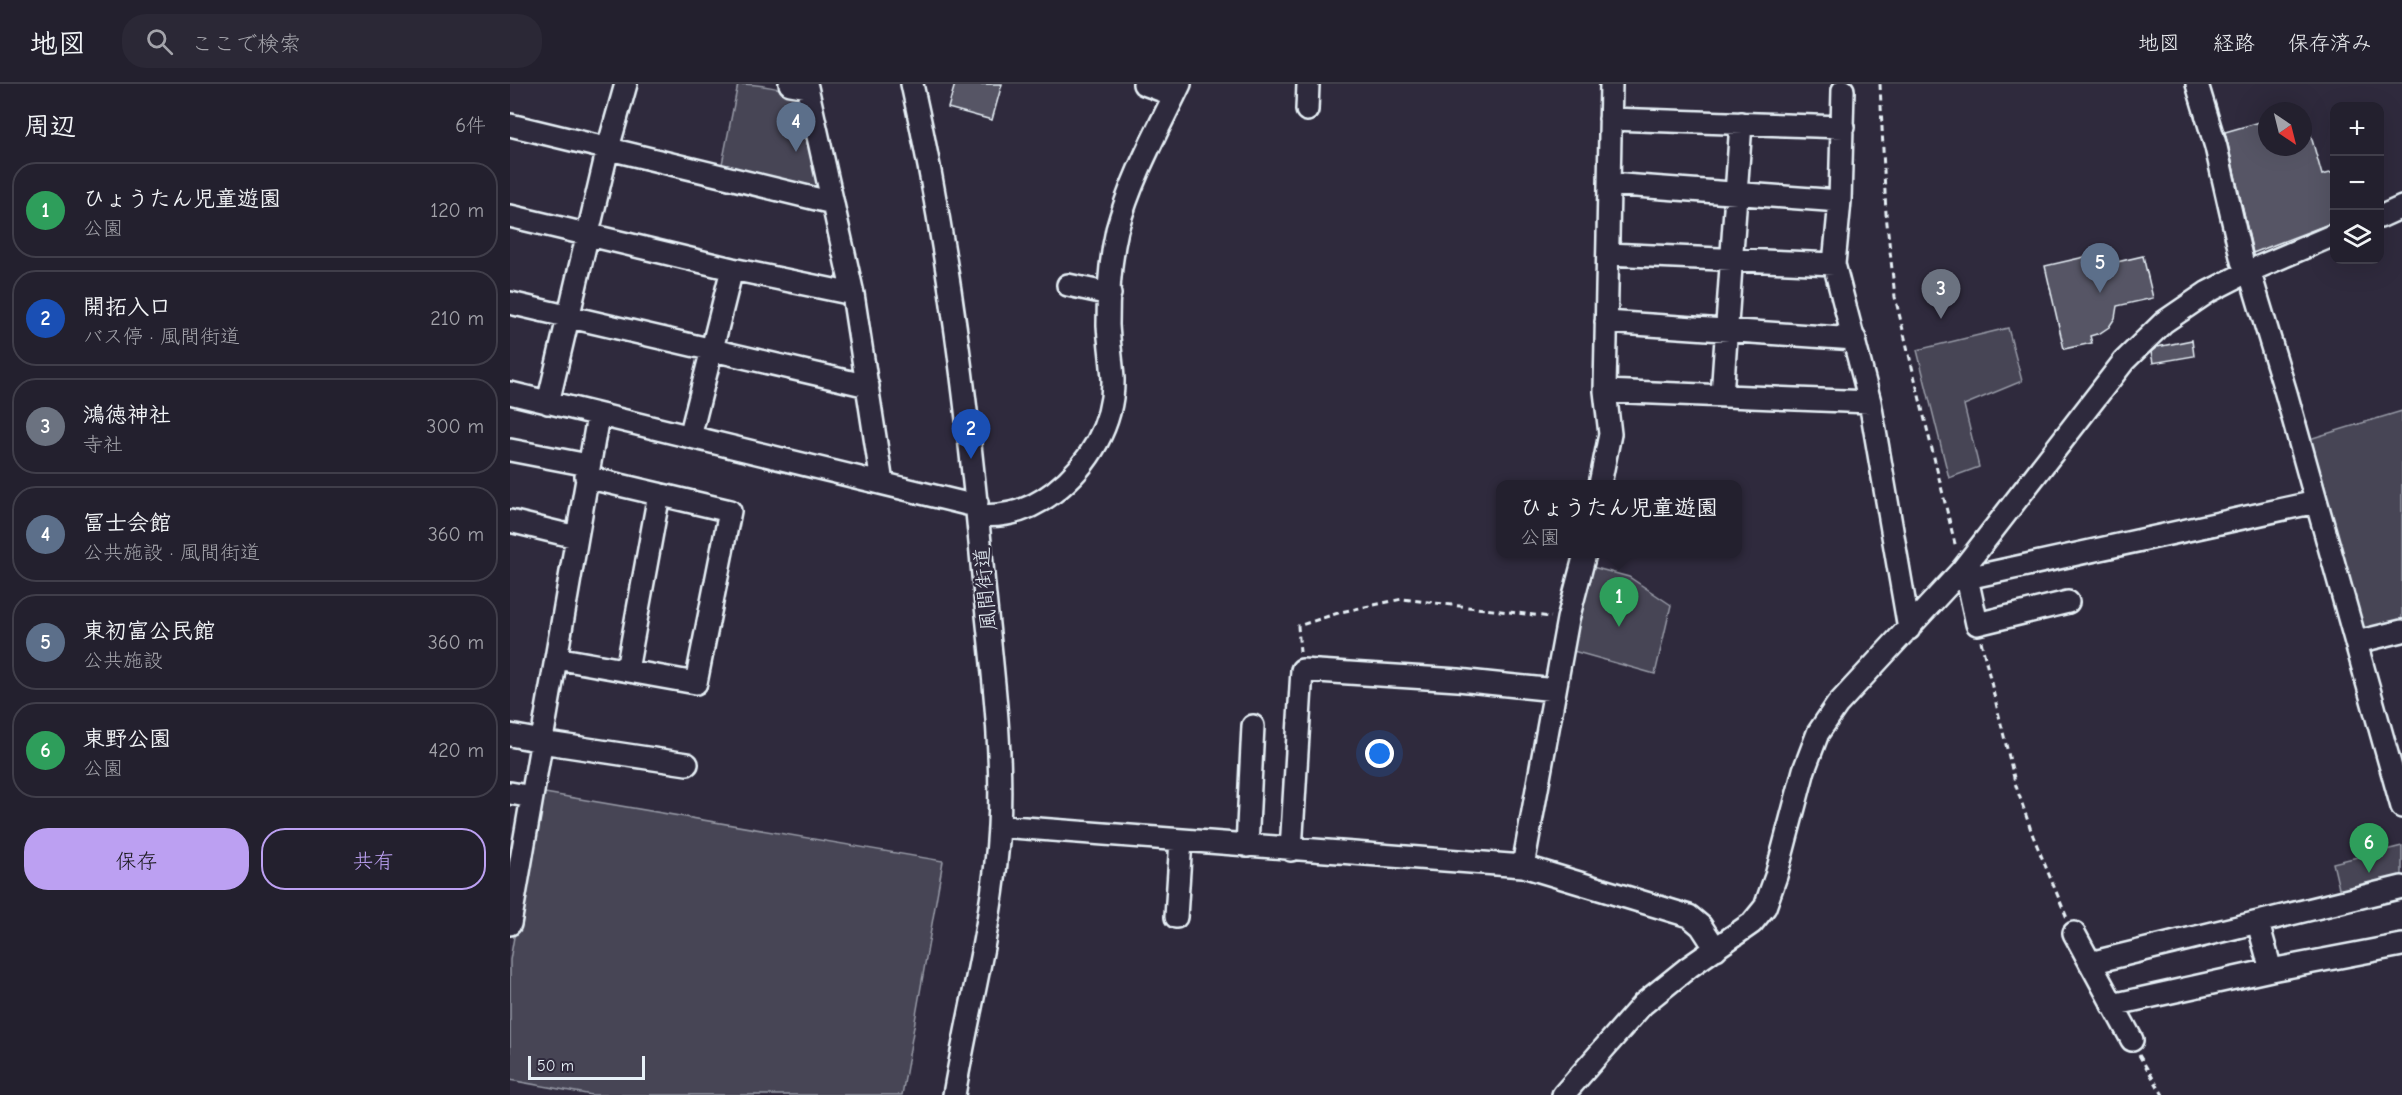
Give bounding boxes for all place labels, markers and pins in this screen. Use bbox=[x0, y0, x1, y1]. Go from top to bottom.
pin: 4 bbox=[776, 103, 816, 152]
pin: 5 bbox=[2080, 244, 2120, 293]
pin: 3 bbox=[1922, 270, 1960, 319]
pin: 2 bbox=[952, 410, 990, 459]
pin: 1 bbox=[1600, 578, 1638, 627]
pin: 6 bbox=[2350, 824, 2388, 873]

